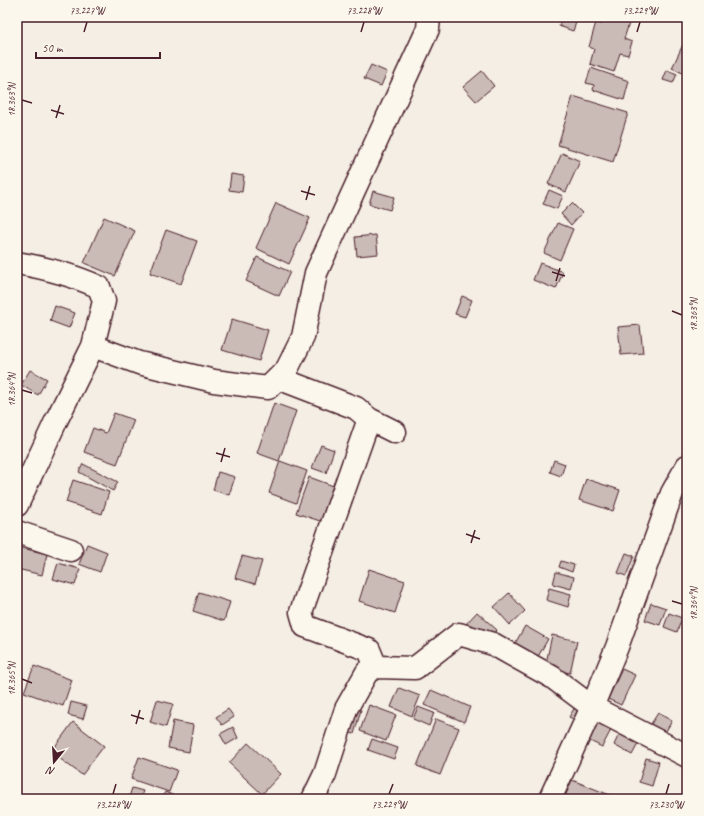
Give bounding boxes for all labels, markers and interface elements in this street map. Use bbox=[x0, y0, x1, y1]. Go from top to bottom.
text: 73.227°W bbox=[70, 4, 106, 17]
text: 73.228°W bbox=[347, 4, 383, 17]
text: 73.229°W bbox=[623, 4, 659, 17]
scale bar bbox=[36, 34, 160, 60]
text: 50 m bbox=[42, 40, 64, 56]
text: 18.363°N bbox=[5, 81, 18, 117]
text: 18.363°N bbox=[687, 296, 700, 332]
text: 18.364°N bbox=[5, 371, 18, 407]
text: 18.364°N bbox=[687, 585, 700, 621]
text: 18.365°N bbox=[5, 660, 18, 696]
north arrow bbox=[34, 742, 74, 782]
text: N bbox=[43, 763, 56, 779]
text: 73.228°W bbox=[96, 798, 132, 811]
text: 73.229°W bbox=[372, 798, 408, 811]
text: 73.230°W bbox=[649, 798, 685, 811]

